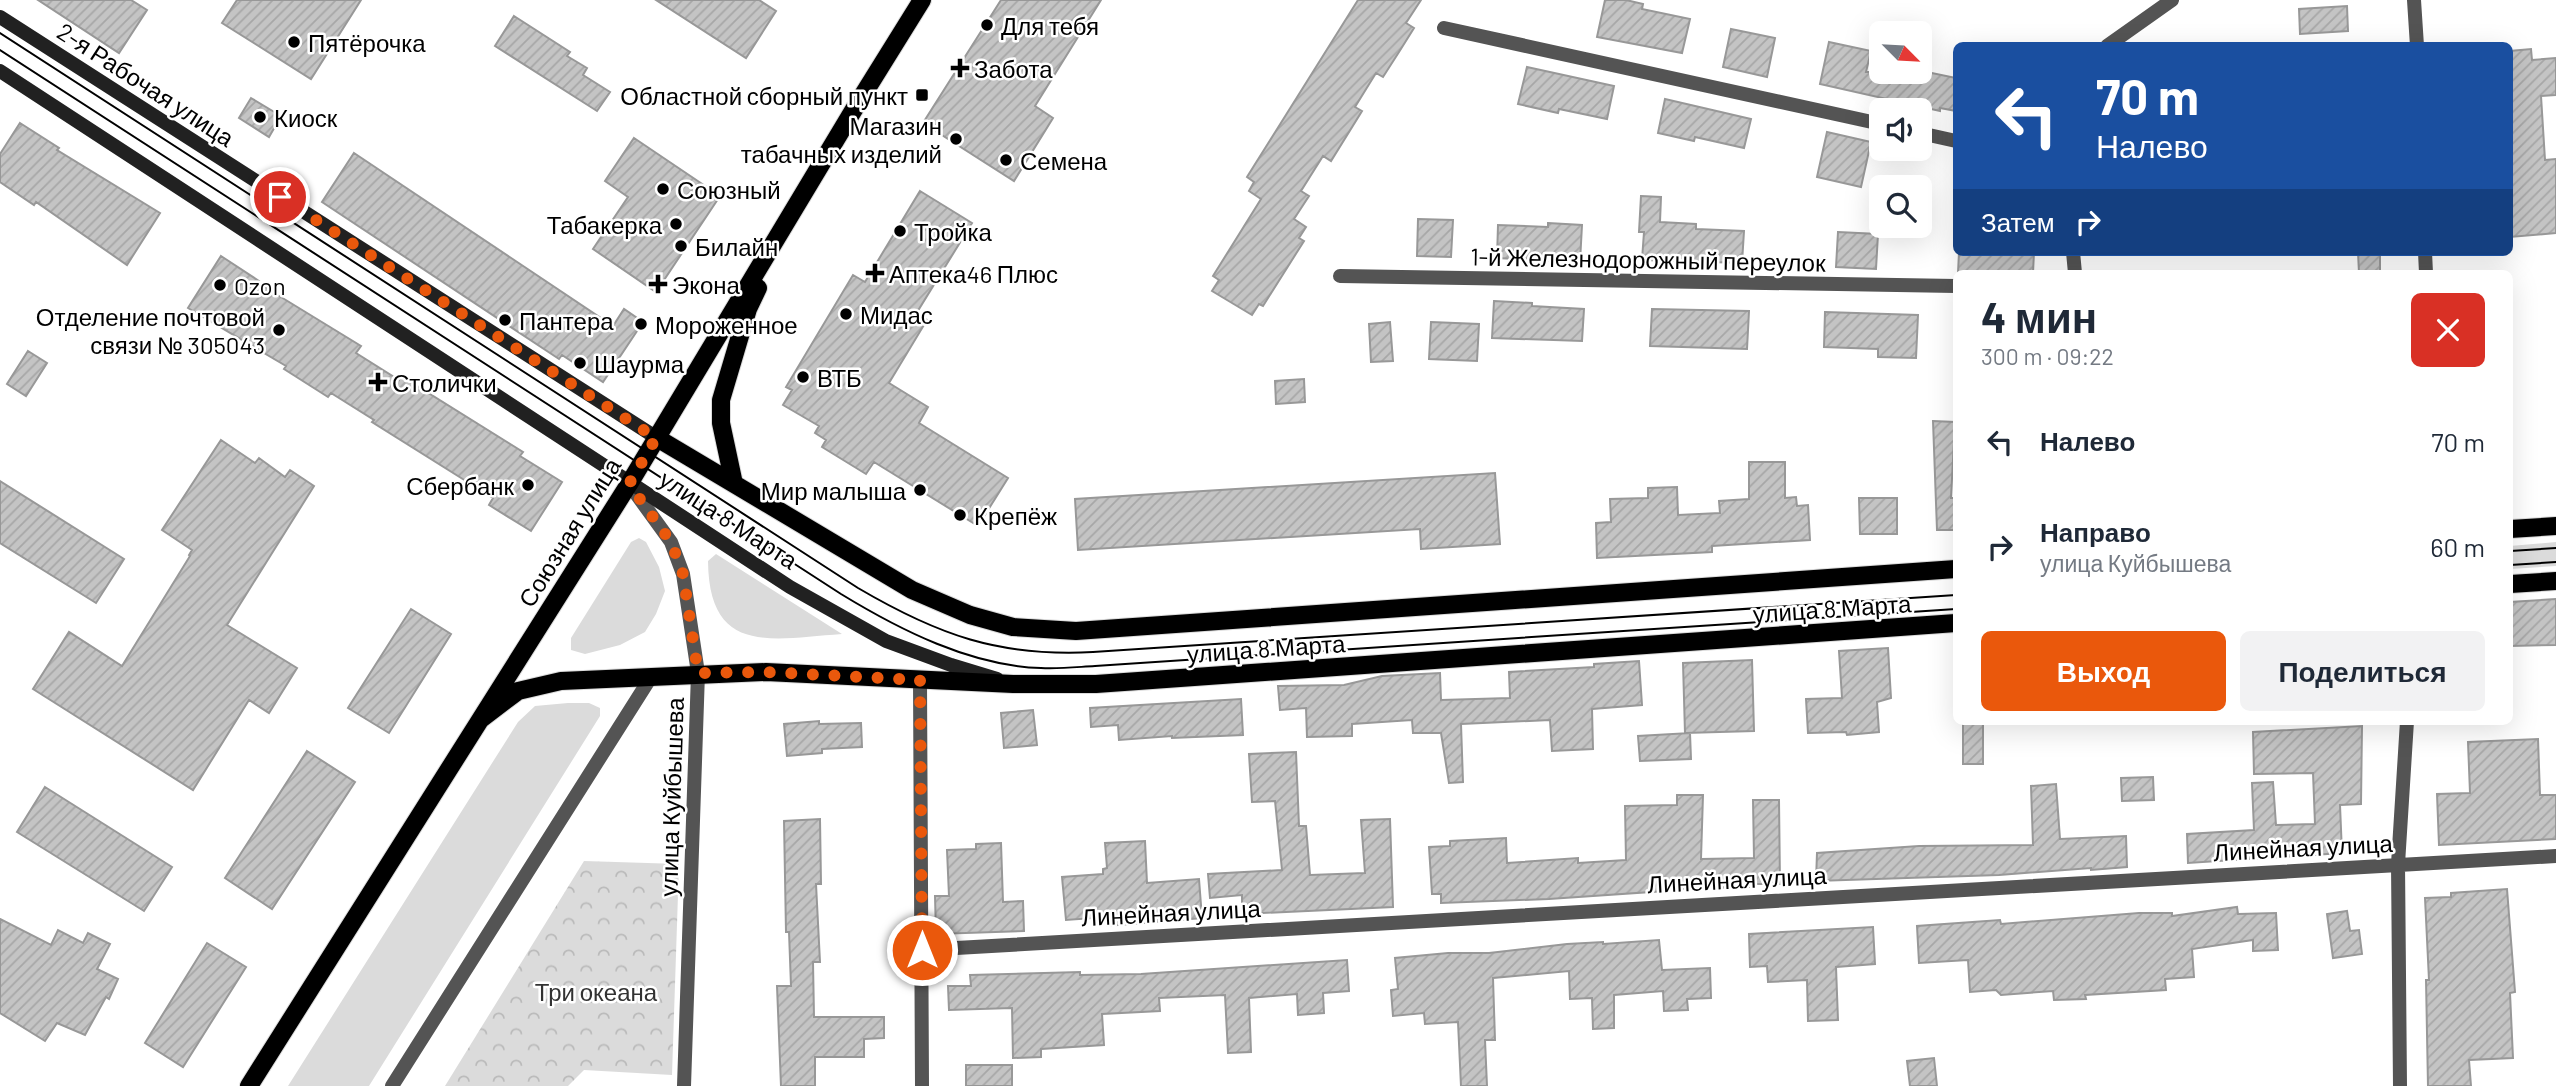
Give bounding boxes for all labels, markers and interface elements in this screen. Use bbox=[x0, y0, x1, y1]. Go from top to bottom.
place label: Для тебя bbox=[1001, 11, 1099, 40]
street label: 2-я Рабочая улица bbox=[52, 16, 240, 152]
marker: Для тебя bbox=[979, 17, 995, 33]
north arrow bbox=[1869, 21, 1932, 84]
map controls bbox=[1869, 21, 1932, 238]
place label: Пятёрочка bbox=[308, 28, 426, 57]
marker: Пятёрочка bbox=[286, 34, 302, 50]
place label: Забота bbox=[974, 54, 1053, 83]
marker: Забота bbox=[952, 60, 968, 76]
text: 70 m bbox=[2096, 66, 2199, 125]
icon: left bbox=[1981, 70, 2072, 161]
place label: Областной сборный пункт bbox=[620, 81, 908, 110]
marker: Областной сборный пункт bbox=[914, 87, 930, 103]
button: sound bbox=[1869, 98, 1932, 161]
place label: Киоск bbox=[274, 103, 338, 132]
marker: Киоск bbox=[252, 109, 268, 125]
place label: Магазин табачных изделий bbox=[741, 111, 942, 168]
text: Налево bbox=[2096, 126, 2208, 164]
marker: Магазин табачных изделий bbox=[948, 131, 964, 147]
place label: Семена bbox=[1020, 146, 1108, 175]
marker: Семена bbox=[998, 152, 1014, 168]
pin bbox=[250, 167, 310, 227]
place label: Союзный bbox=[677, 175, 781, 204]
button: search bbox=[1869, 175, 1932, 238]
icon: arrive bbox=[261, 178, 299, 216]
marker: Союзный bbox=[655, 181, 671, 197]
icon: right bbox=[2069, 203, 2107, 241]
text: Затем bbox=[1981, 206, 2055, 237]
place label: Табакерка bbox=[547, 210, 663, 239]
marker: Табакерка bbox=[668, 216, 684, 232]
place label: Тройка bbox=[914, 217, 992, 246]
marker: Тройка bbox=[892, 223, 908, 239]
place label: Билайн bbox=[695, 232, 778, 261]
marker: Билайн bbox=[673, 238, 689, 254]
street label: 1-й Железнодорожный переулок bbox=[1470, 241, 1826, 277]
place label: Аптека46 Плюс bbox=[889, 259, 1058, 288]
marker: Аптека46 Плюс bbox=[867, 265, 883, 281]
place label: Экона bbox=[672, 270, 741, 299]
place label: Ozon bbox=[234, 271, 286, 300]
marker: Экона bbox=[650, 276, 666, 292]
marker: Ozon bbox=[212, 277, 228, 293]
text: 4 мин bbox=[1981, 291, 2097, 341]
button: close bbox=[2411, 293, 2485, 367]
place label: Мидас bbox=[860, 300, 933, 329]
place label: Отделение почтовой связи № 305043 bbox=[36, 302, 265, 359]
place label: Пантера bbox=[519, 306, 614, 335]
marker: Мидас bbox=[838, 306, 854, 322]
place label: Мороженное bbox=[655, 310, 798, 339]
marker: Пантера bbox=[497, 312, 513, 328]
marker: Мороженное bbox=[633, 316, 649, 332]
marker: Отделение почтовой связи № 305043 bbox=[271, 322, 287, 338]
text: 300 m · 09:22 bbox=[1981, 342, 2114, 370]
place label: Шаурма bbox=[594, 349, 685, 378]
marker: Шаурма bbox=[572, 355, 588, 371]
place label: ВТБ bbox=[817, 363, 862, 392]
place label: Столички bbox=[392, 368, 497, 397]
marker: ВТБ bbox=[795, 369, 811, 385]
marker: Столички bbox=[370, 374, 386, 390]
icon: left bbox=[1981, 423, 2019, 461]
text: Налево bbox=[2040, 425, 2135, 456]
text: 70 m bbox=[2431, 426, 2485, 457]
street label: Союзная улица bbox=[512, 452, 627, 612]
street label: улица 8 Марта bbox=[655, 464, 804, 575]
place label: Сбербанк bbox=[406, 471, 514, 500]
place label: Мир малыша bbox=[761, 476, 907, 505]
marker: Сбербанк bbox=[520, 477, 536, 493]
marker: Мир малыша bbox=[912, 482, 928, 498]
place label: Крепёж bbox=[974, 501, 1057, 530]
marker: Крепёж bbox=[952, 507, 968, 523]
text: Направо bbox=[2040, 516, 2151, 547]
icon: right bbox=[1981, 528, 2019, 566]
text: 60 m bbox=[2430, 531, 2485, 562]
text: улица Куйбышева bbox=[2040, 549, 2231, 577]
street label: улица 8 Марта bbox=[1752, 588, 1913, 628]
street label: улица 8 Марта bbox=[1186, 628, 1347, 668]
button: Выход bbox=[1981, 631, 2226, 711]
button: Поделиться bbox=[2240, 631, 2485, 711]
street label: улица Куйбышева bbox=[653, 696, 689, 897]
street label: Линейная улица bbox=[2213, 828, 2394, 866]
street label: Линейная улица bbox=[1647, 860, 1828, 898]
street label: Линейная улица bbox=[1081, 893, 1262, 931]
position arrow bbox=[885, 913, 959, 987]
park label: Три океана bbox=[535, 977, 658, 1006]

